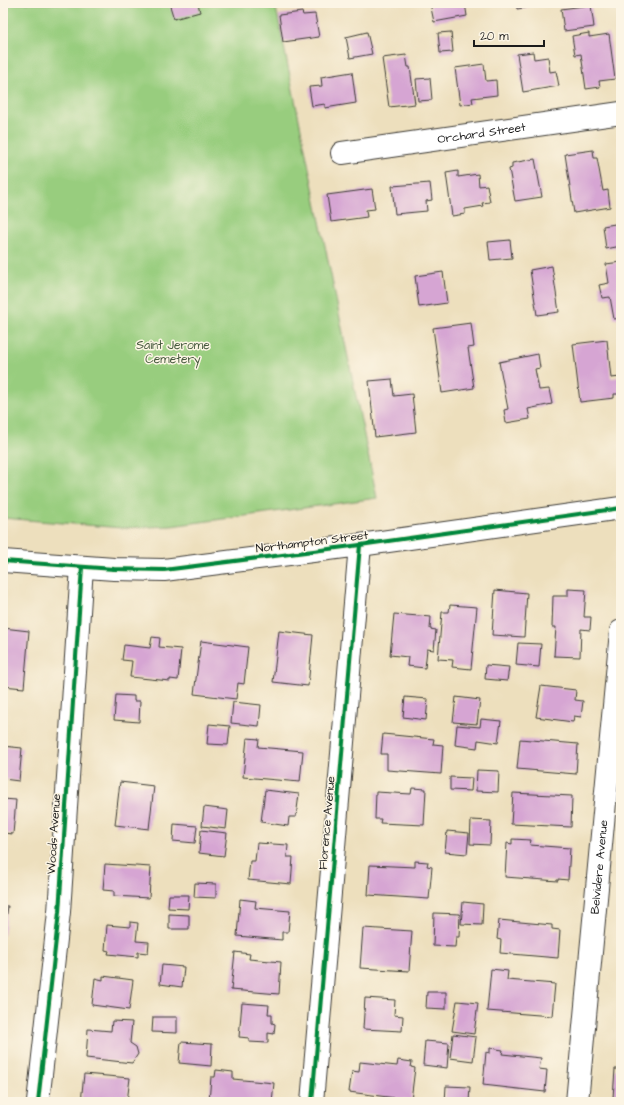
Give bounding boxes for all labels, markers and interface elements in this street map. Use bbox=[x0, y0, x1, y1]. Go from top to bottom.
scale bar bbox=[474, 22, 544, 48]
text: 20 m bbox=[480, 28, 509, 45]
street label: Orchard Street bbox=[436, 118, 527, 148]
park label: Saint Jerome Cemetery bbox=[136, 337, 210, 369]
street label: Northampton Street bbox=[255, 527, 369, 557]
street label: Florence Avenue bbox=[314, 775, 340, 871]
street label: Woods Avenue bbox=[43, 793, 65, 875]
street label: Belvidere Avenue bbox=[586, 819, 612, 915]

